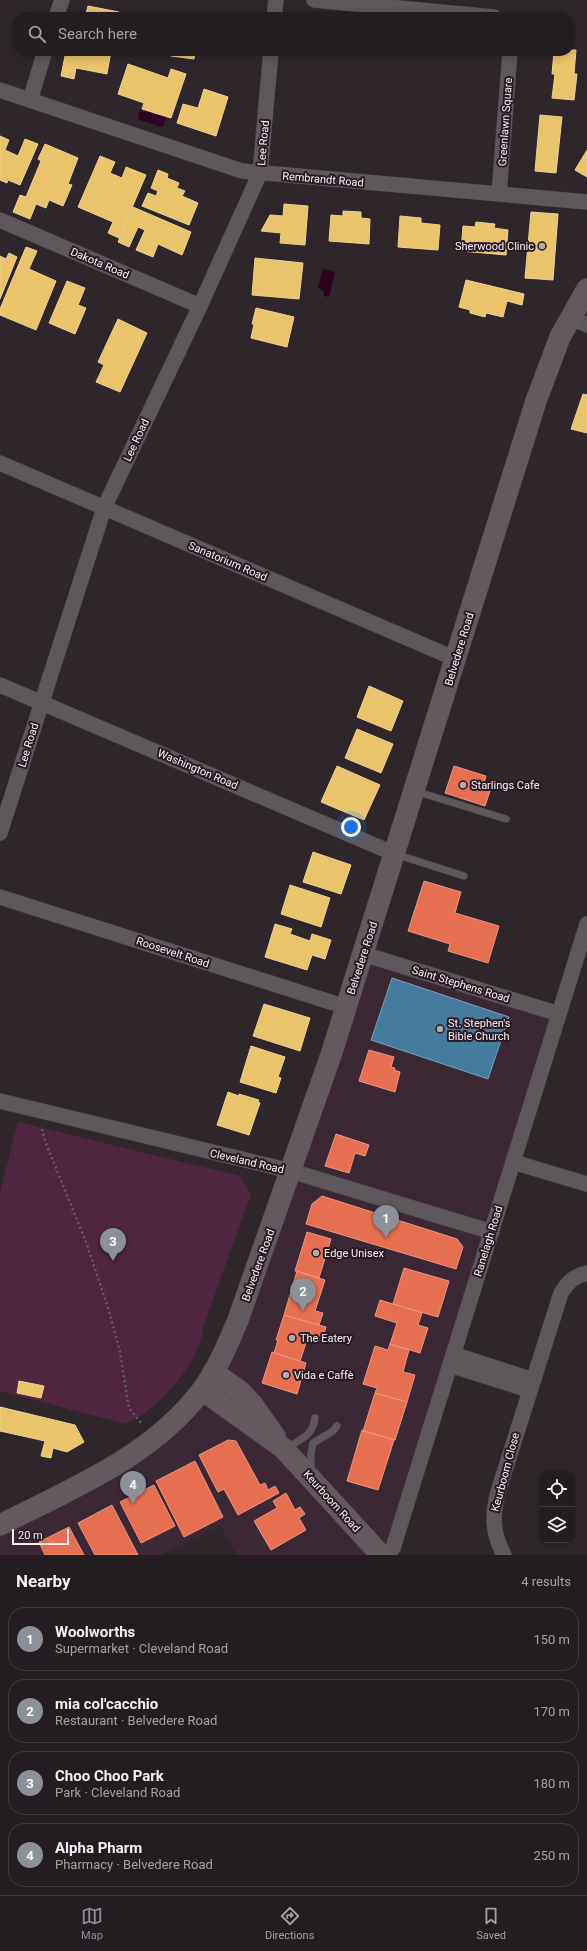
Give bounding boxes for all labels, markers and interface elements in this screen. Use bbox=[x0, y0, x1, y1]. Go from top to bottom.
search box bbox=[12, 12, 575, 56]
icon: search bbox=[26, 23, 48, 45]
text: Search here bbox=[58, 25, 137, 43]
street label: Greenlawn Square bbox=[496, 77, 515, 167]
street label: Lee Road bbox=[255, 120, 272, 166]
street label: Rembrandt Road bbox=[282, 169, 364, 190]
place label: Sherwood Clinic bbox=[455, 240, 534, 253]
marker: Sherwood Clinic bbox=[537, 241, 547, 251]
street label: Dakota Road bbox=[68, 245, 131, 282]
street label: Lee Road bbox=[121, 417, 152, 464]
street label: Sanatorium Road bbox=[186, 539, 269, 584]
street label: Belvedere Road bbox=[442, 611, 477, 687]
street label: Lee Road bbox=[16, 721, 41, 769]
street label: Washington Road bbox=[156, 747, 240, 792]
place label: Starlings Cafe bbox=[471, 779, 540, 792]
marker: Starlings Cafe bbox=[458, 780, 468, 790]
your location bbox=[341, 817, 361, 837]
street label: Belvedere Road bbox=[345, 920, 380, 996]
street label: Roosevelt Road bbox=[135, 935, 211, 970]
street label: Saint Stephens Road bbox=[410, 963, 511, 1006]
place label: St. Stephen's Bible Church bbox=[448, 1017, 511, 1043]
marker: St. Stephen's Bible Church bbox=[435, 1024, 445, 1034]
street label: Cleveland Road bbox=[209, 1147, 285, 1176]
street label: Ranelagh Road bbox=[472, 1204, 505, 1278]
pin: 1 bbox=[373, 1205, 399, 1238]
street label: Belvedere Road bbox=[239, 1227, 278, 1303]
pin: 3 bbox=[100, 1228, 126, 1261]
place label: Edge Unisex bbox=[324, 1247, 384, 1260]
marker: Edge Unisex bbox=[311, 1248, 321, 1258]
pin: 2 bbox=[290, 1278, 316, 1311]
place label: The Eatery bbox=[300, 1332, 353, 1345]
marker: The Eatery bbox=[287, 1333, 297, 1343]
place label: Vida e Caffè bbox=[294, 1369, 354, 1382]
marker: Vida e Caffè bbox=[281, 1370, 291, 1380]
street label: Keurboom Close bbox=[489, 1431, 522, 1513]
street label: Keurboom Road bbox=[300, 1468, 363, 1535]
pin: 4 bbox=[120, 1471, 146, 1504]
map controls bbox=[539, 1471, 575, 1543]
button: locate bbox=[539, 1471, 575, 1507]
button: layers bbox=[539, 1507, 575, 1543]
scale bar bbox=[12, 1527, 69, 1546]
text: 20 m bbox=[18, 1529, 43, 1542]
text: Nearby bbox=[16, 1571, 71, 1591]
text: 4 results bbox=[521, 1574, 571, 1589]
text: Woolworths bbox=[55, 1623, 135, 1641]
text: 1 bbox=[26, 1632, 34, 1647]
text: 150 m bbox=[533, 1632, 570, 1647]
text: Supermarket · Cleveland Road bbox=[55, 1641, 228, 1656]
text: mia col'cacchio bbox=[55, 1695, 158, 1713]
text: 2 bbox=[26, 1704, 34, 1719]
text: 170 m bbox=[533, 1704, 570, 1719]
text: Restaurant · Belvedere Road bbox=[55, 1713, 217, 1728]
text: Choo Choo Park bbox=[55, 1767, 164, 1785]
text: 3 bbox=[26, 1776, 34, 1791]
text: 180 m bbox=[533, 1776, 570, 1791]
text: Park · Cleveland Road bbox=[55, 1785, 180, 1800]
text: Alpha Pharm bbox=[55, 1839, 142, 1857]
text: 4 bbox=[26, 1848, 34, 1863]
text: 250 m bbox=[533, 1848, 570, 1863]
text: Pharmacy · Belvedere Road bbox=[55, 1857, 213, 1872]
tab: Map bbox=[81, 1905, 103, 1942]
tab: Directions bbox=[265, 1905, 314, 1942]
tab: Saved bbox=[476, 1905, 506, 1942]

